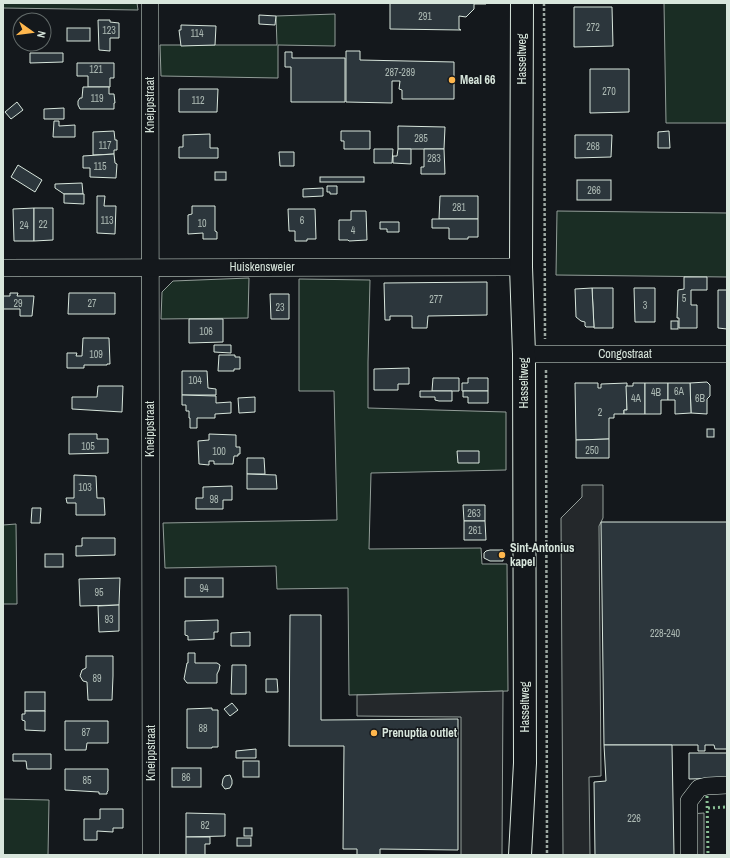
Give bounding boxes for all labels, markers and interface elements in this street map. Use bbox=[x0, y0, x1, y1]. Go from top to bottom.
house number: 291 bbox=[418, 10, 432, 23]
north arrow bbox=[12, 12, 52, 52]
house number: 272 bbox=[586, 21, 600, 34]
house number: 123 bbox=[102, 24, 116, 37]
house number: 114 bbox=[190, 27, 204, 40]
text: N bbox=[34, 30, 49, 39]
street label: Hasseltweg bbox=[514, 33, 530, 84]
house number: 121 bbox=[89, 63, 103, 76]
house number: 287-289 bbox=[385, 66, 415, 79]
place label: Meal 66 bbox=[460, 72, 496, 88]
marker: Meal 66 bbox=[447, 75, 457, 85]
street label: Kneippstraat bbox=[142, 77, 158, 133]
house number: 270 bbox=[602, 85, 616, 98]
house number: 119 bbox=[90, 92, 104, 105]
house number: 112 bbox=[191, 94, 205, 107]
house number: 285 bbox=[414, 132, 428, 145]
house number: 117 bbox=[98, 139, 112, 152]
house number: 268 bbox=[586, 140, 600, 153]
house number: 283 bbox=[427, 152, 441, 165]
house number: 115 bbox=[93, 160, 107, 173]
house number: 266 bbox=[587, 184, 601, 197]
house number: 281 bbox=[452, 201, 466, 214]
house number: 113 bbox=[100, 214, 114, 227]
house number: 6 bbox=[300, 214, 305, 227]
house number: 10 bbox=[197, 217, 207, 230]
house number: 22 bbox=[38, 218, 48, 231]
house number: 24 bbox=[19, 219, 29, 232]
house number: 4 bbox=[351, 224, 356, 237]
street label: Huiskensweier bbox=[229, 259, 295, 275]
house number: 5 bbox=[682, 292, 687, 305]
house number: 277 bbox=[429, 293, 443, 306]
house number: 29 bbox=[13, 297, 23, 310]
house number: 27 bbox=[87, 297, 97, 310]
house number: 3 bbox=[643, 299, 648, 312]
house number: 23 bbox=[275, 301, 285, 314]
house number: 106 bbox=[199, 325, 213, 338]
street label: Congostraat bbox=[598, 346, 652, 362]
house number: 109 bbox=[89, 348, 103, 361]
street label: Hasseltweg bbox=[516, 357, 532, 408]
house number: 104 bbox=[188, 374, 202, 387]
house number: 6A bbox=[674, 385, 685, 398]
house number: 4B bbox=[651, 386, 662, 399]
house number: 4A bbox=[631, 392, 642, 405]
house number: 6B bbox=[695, 392, 706, 405]
street label: Kneippstraat bbox=[142, 401, 158, 457]
house number: 2 bbox=[598, 406, 603, 419]
house number: 105 bbox=[81, 440, 95, 453]
house number: 250 bbox=[585, 444, 599, 457]
house number: 100 bbox=[212, 445, 226, 458]
house number: 103 bbox=[78, 481, 92, 494]
house number: 98 bbox=[209, 493, 219, 506]
house number: 263 bbox=[467, 507, 481, 520]
house number: 261 bbox=[468, 524, 482, 537]
place label: Sint-Antonius kapel bbox=[510, 540, 575, 570]
marker: Sint-Antonius kapel bbox=[497, 550, 507, 560]
house number: 94 bbox=[199, 582, 209, 595]
house number: 95 bbox=[94, 586, 104, 599]
house number: 93 bbox=[104, 613, 114, 626]
house number: 228-240 bbox=[650, 627, 680, 640]
house number: 89 bbox=[92, 672, 102, 685]
street label: Hasseltweg bbox=[517, 681, 533, 732]
house number: 88 bbox=[198, 722, 208, 735]
street label: Kneippstraat bbox=[143, 725, 159, 781]
place label: Prenuptia outlet bbox=[382, 725, 458, 741]
house number: 87 bbox=[81, 726, 91, 739]
marker: Prenuptia outlet bbox=[369, 728, 379, 738]
house number: 86 bbox=[181, 771, 191, 784]
house number: 85 bbox=[82, 774, 92, 787]
house number: 226 bbox=[627, 812, 641, 825]
house number: 82 bbox=[200, 819, 210, 832]

